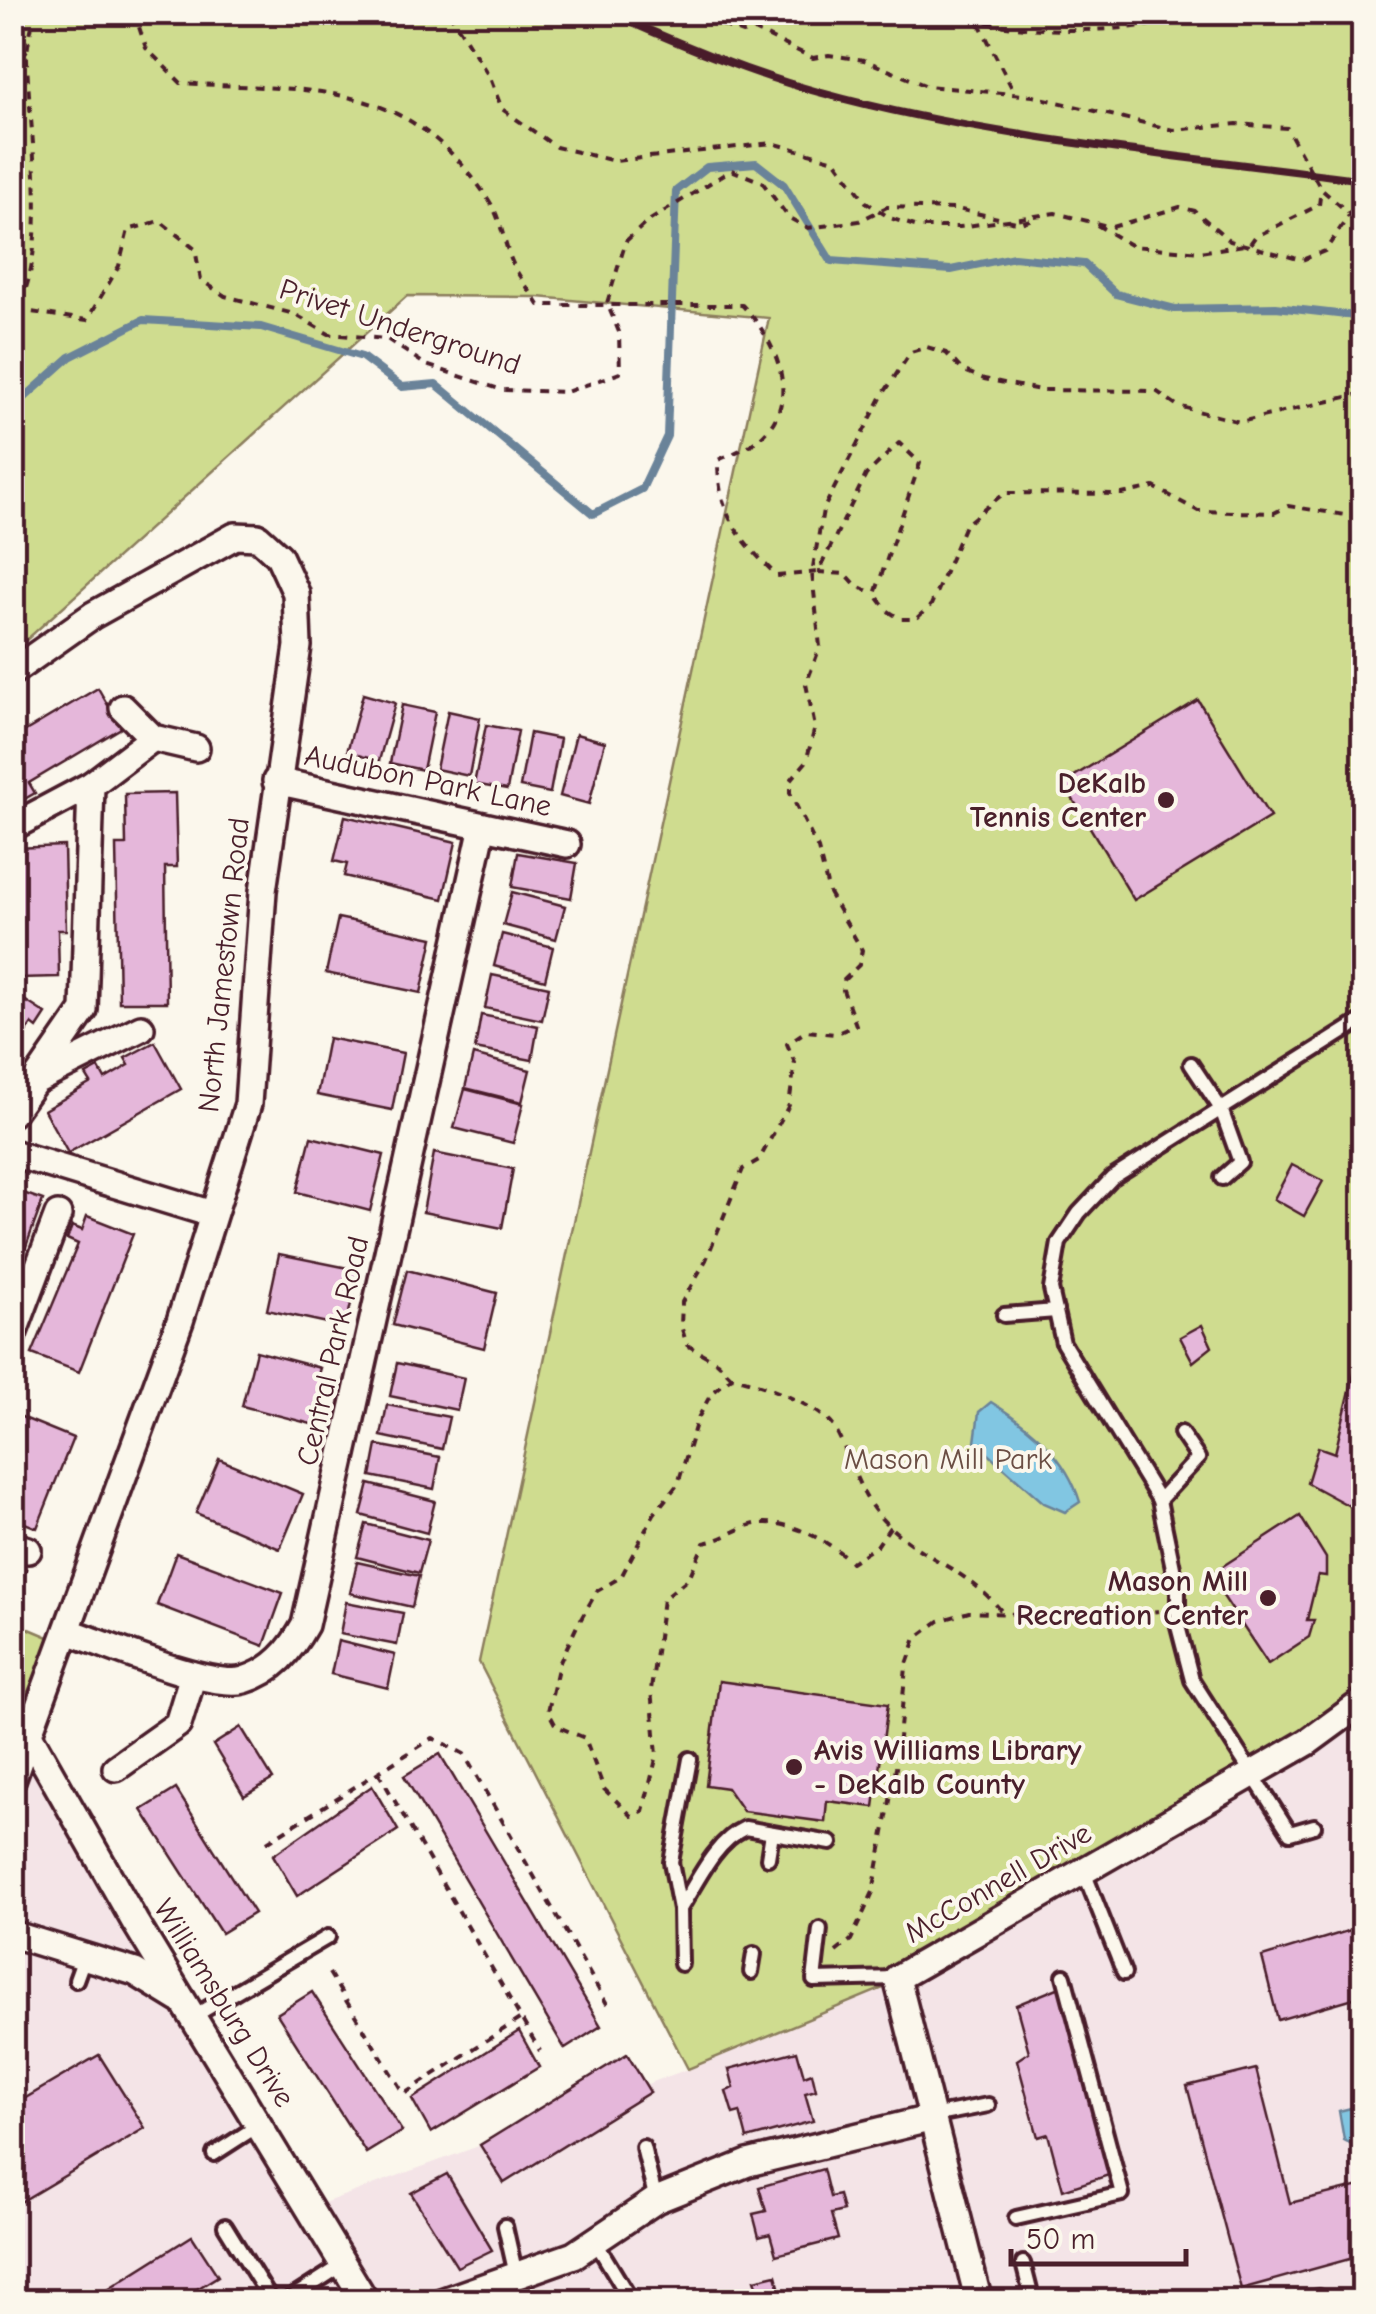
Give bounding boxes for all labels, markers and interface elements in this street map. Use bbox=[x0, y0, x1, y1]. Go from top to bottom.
street label: Privet Underground bbox=[275, 272, 525, 382]
street label: Audubon Park Lane bbox=[301, 738, 555, 824]
place label: DeKalb Tennis Center bbox=[970, 766, 1146, 835]
marker: DeKalb Tennis Center bbox=[1155, 789, 1177, 811]
street label: North Jamestown Road bbox=[191, 816, 257, 1114]
street label: Central Park Road bbox=[290, 1233, 376, 1469]
park label: Mason Mill Park bbox=[844, 1442, 1052, 1477]
place label: Mason Mill Recreation Center bbox=[1016, 1564, 1248, 1633]
marker: Mason Mill Recreation Center bbox=[1257, 1587, 1279, 1609]
place label: Avis Williams Library - DeKalb County bbox=[814, 1733, 1082, 1802]
marker: Avis Williams Library - DeKalb County bbox=[783, 1756, 805, 1778]
street label: McConnell Drive bbox=[898, 1815, 1098, 1951]
street label: Williamsburg Drive bbox=[146, 1893, 302, 2113]
scale bar bbox=[1011, 2204, 1186, 2266]
text: 50 m bbox=[1026, 2222, 1095, 2257]

